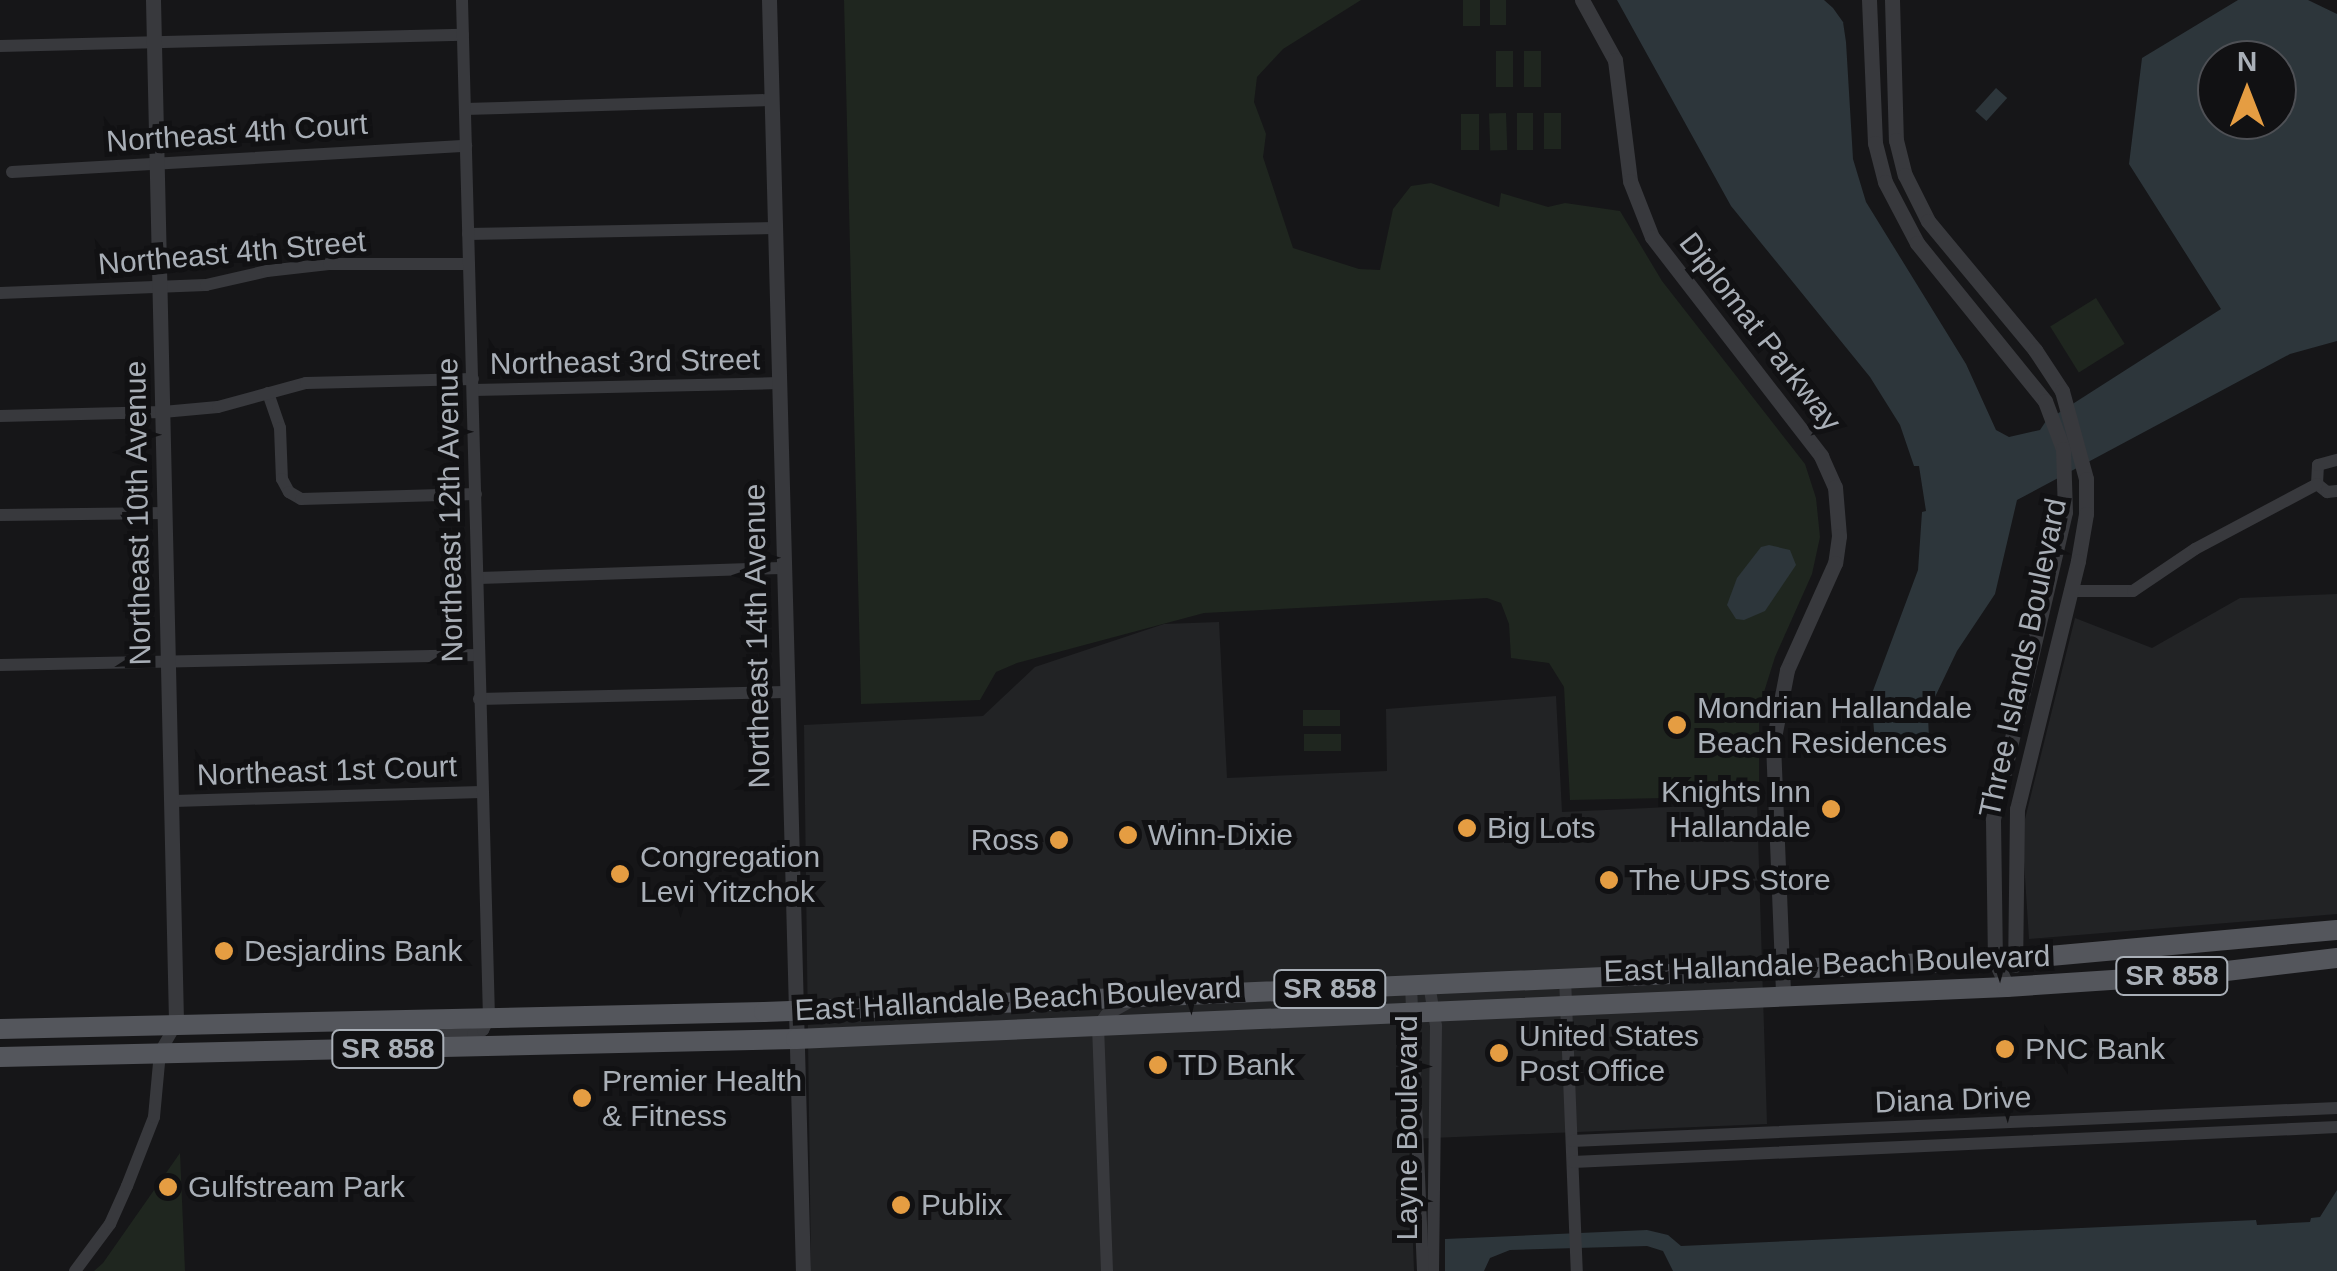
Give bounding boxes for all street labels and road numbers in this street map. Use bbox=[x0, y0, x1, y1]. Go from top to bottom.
street label: Northeast 4th Court bbox=[105, 106, 369, 160]
street label: Northeast 4th Street bbox=[97, 223, 367, 283]
street label: Diplomat Parkway bbox=[1671, 226, 1849, 438]
street label: Northeast 3rd Street bbox=[490, 342, 760, 382]
street label: Northeast 12th Avenue bbox=[429, 357, 471, 663]
street label: Northeast 10th Avenue bbox=[117, 360, 159, 666]
street label: Northeast 14th Avenue bbox=[736, 483, 778, 789]
street label: Three Islands Boulevard bbox=[1972, 495, 2074, 821]
street label: Northeast 1st Court bbox=[196, 748, 458, 794]
street label: East Hallandale Beach Boulevard bbox=[1603, 938, 2051, 990]
road number: SR 858 bbox=[2114, 953, 2230, 999]
road number: SR 858 bbox=[1272, 966, 1388, 1012]
street label: East Hallandale Beach Boulevard bbox=[794, 969, 1242, 1029]
street label: Layne Boulevard bbox=[1389, 1015, 1425, 1241]
road number: SR 858 bbox=[330, 1026, 446, 1072]
street label: Diana Drive bbox=[1874, 1079, 2032, 1121]

